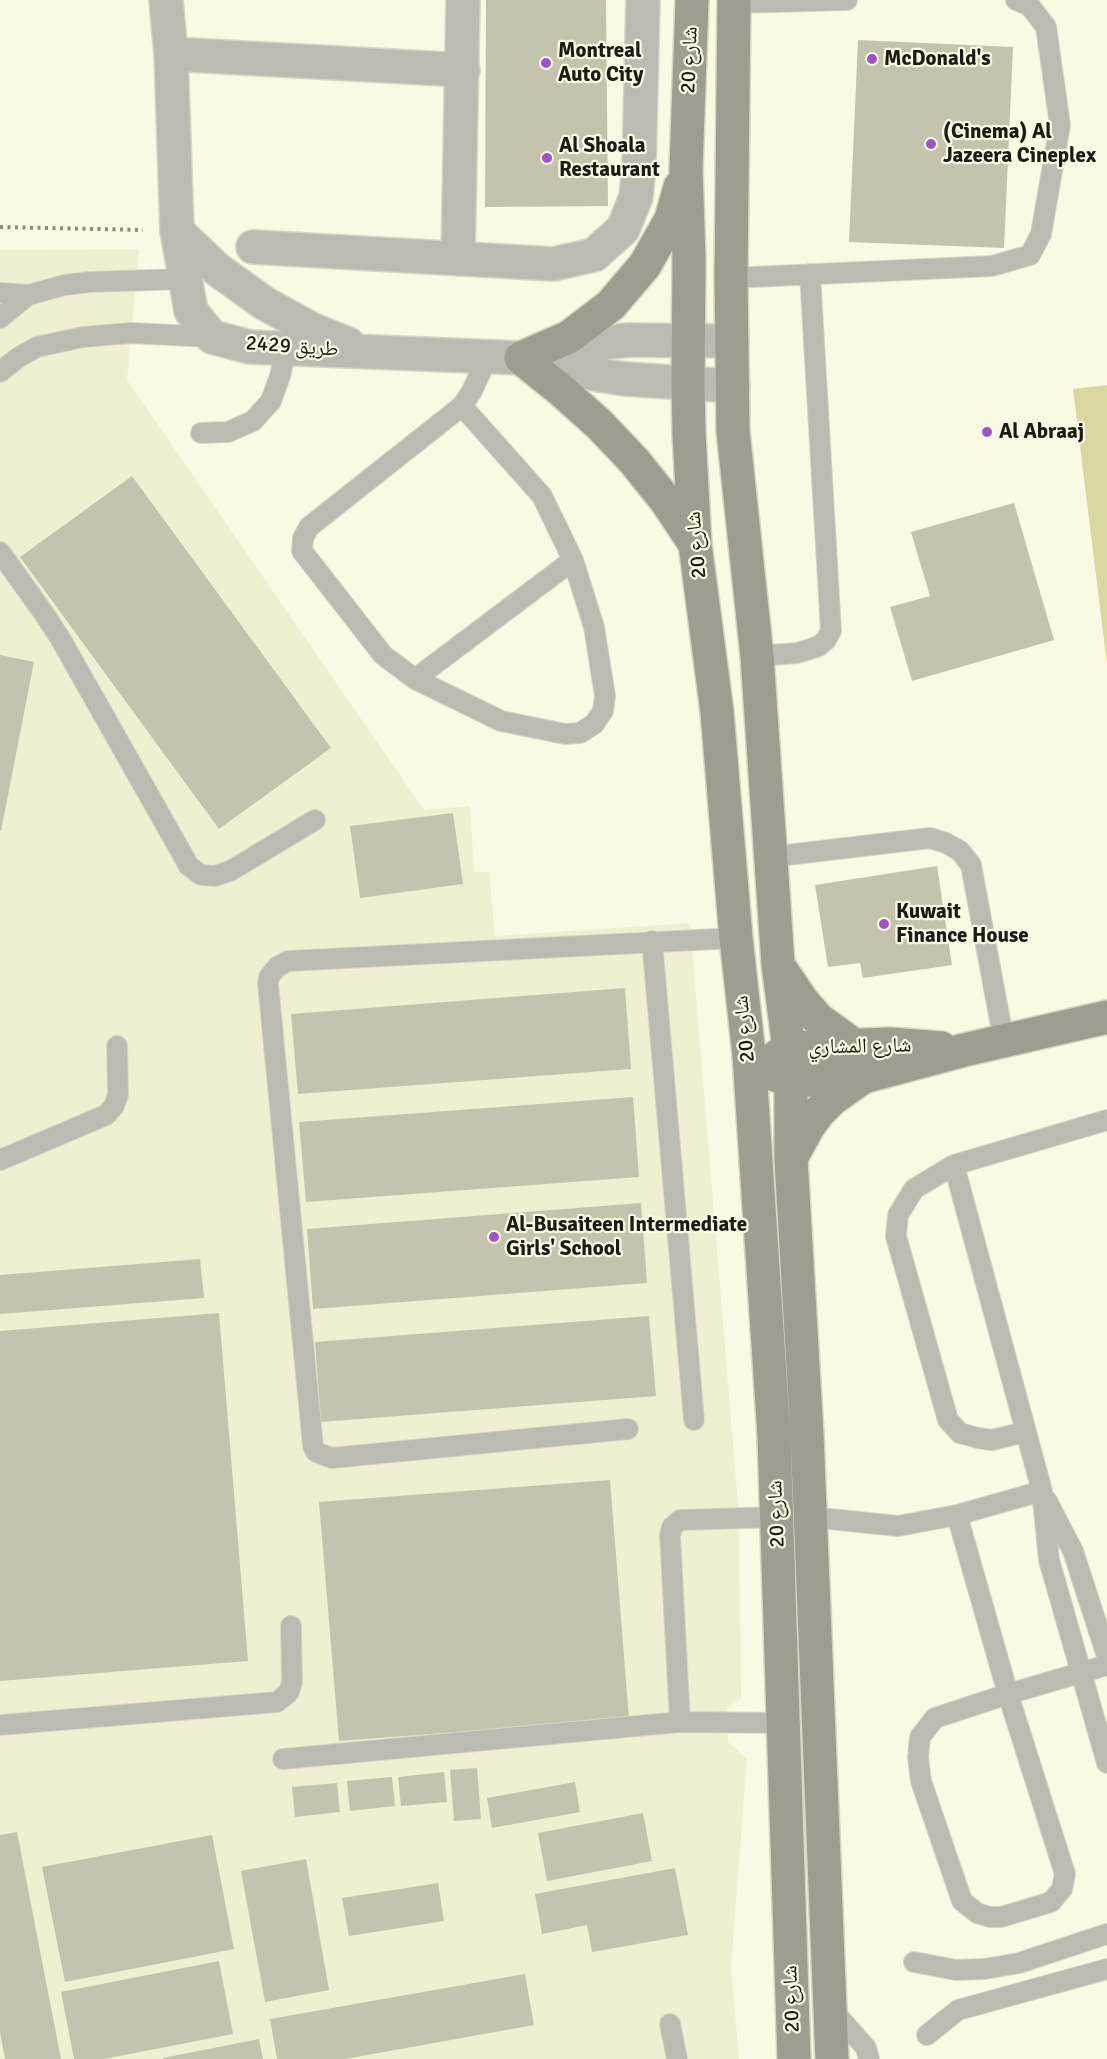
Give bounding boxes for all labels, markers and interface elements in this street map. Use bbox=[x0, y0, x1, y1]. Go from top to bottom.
street label: شارع 20 bbox=[676, 26, 704, 94]
place label: Montreal Auto City bbox=[558, 38, 643, 88]
place label: McDonald's bbox=[884, 46, 991, 72]
marker: McDonald's bbox=[865, 52, 879, 66]
marker: Montreal Auto City bbox=[539, 56, 553, 70]
place label: (Cinema) Al Jazeera Cineplex bbox=[943, 119, 1096, 169]
place label: Al Shoala Restaurant bbox=[559, 133, 660, 183]
marker: (Cinema) Al Jazeera Cineplex bbox=[924, 137, 938, 151]
marker: Al Shoala Restaurant bbox=[540, 151, 554, 165]
street label: طريق 2429 bbox=[245, 331, 339, 363]
place label: Al Abraaj bbox=[999, 419, 1084, 445]
marker: Al Abraaj bbox=[980, 425, 994, 439]
street label: شارع 20 bbox=[682, 510, 712, 580]
place label: Kuwait Finance House bbox=[896, 899, 1029, 949]
marker: Kuwait Finance House bbox=[877, 917, 891, 931]
street label: شارع 20 bbox=[729, 994, 761, 1064]
street label: شارع المشاري bbox=[808, 1034, 912, 1060]
place label: Al-Busaiteen Intermediate Girls' School bbox=[506, 1212, 747, 1262]
marker: Al-Busaiteen Intermediate Girls' School bbox=[487, 1230, 501, 1244]
street label: شارع 20 bbox=[763, 1480, 791, 1548]
street label: شارع 20 bbox=[778, 1965, 806, 2033]

